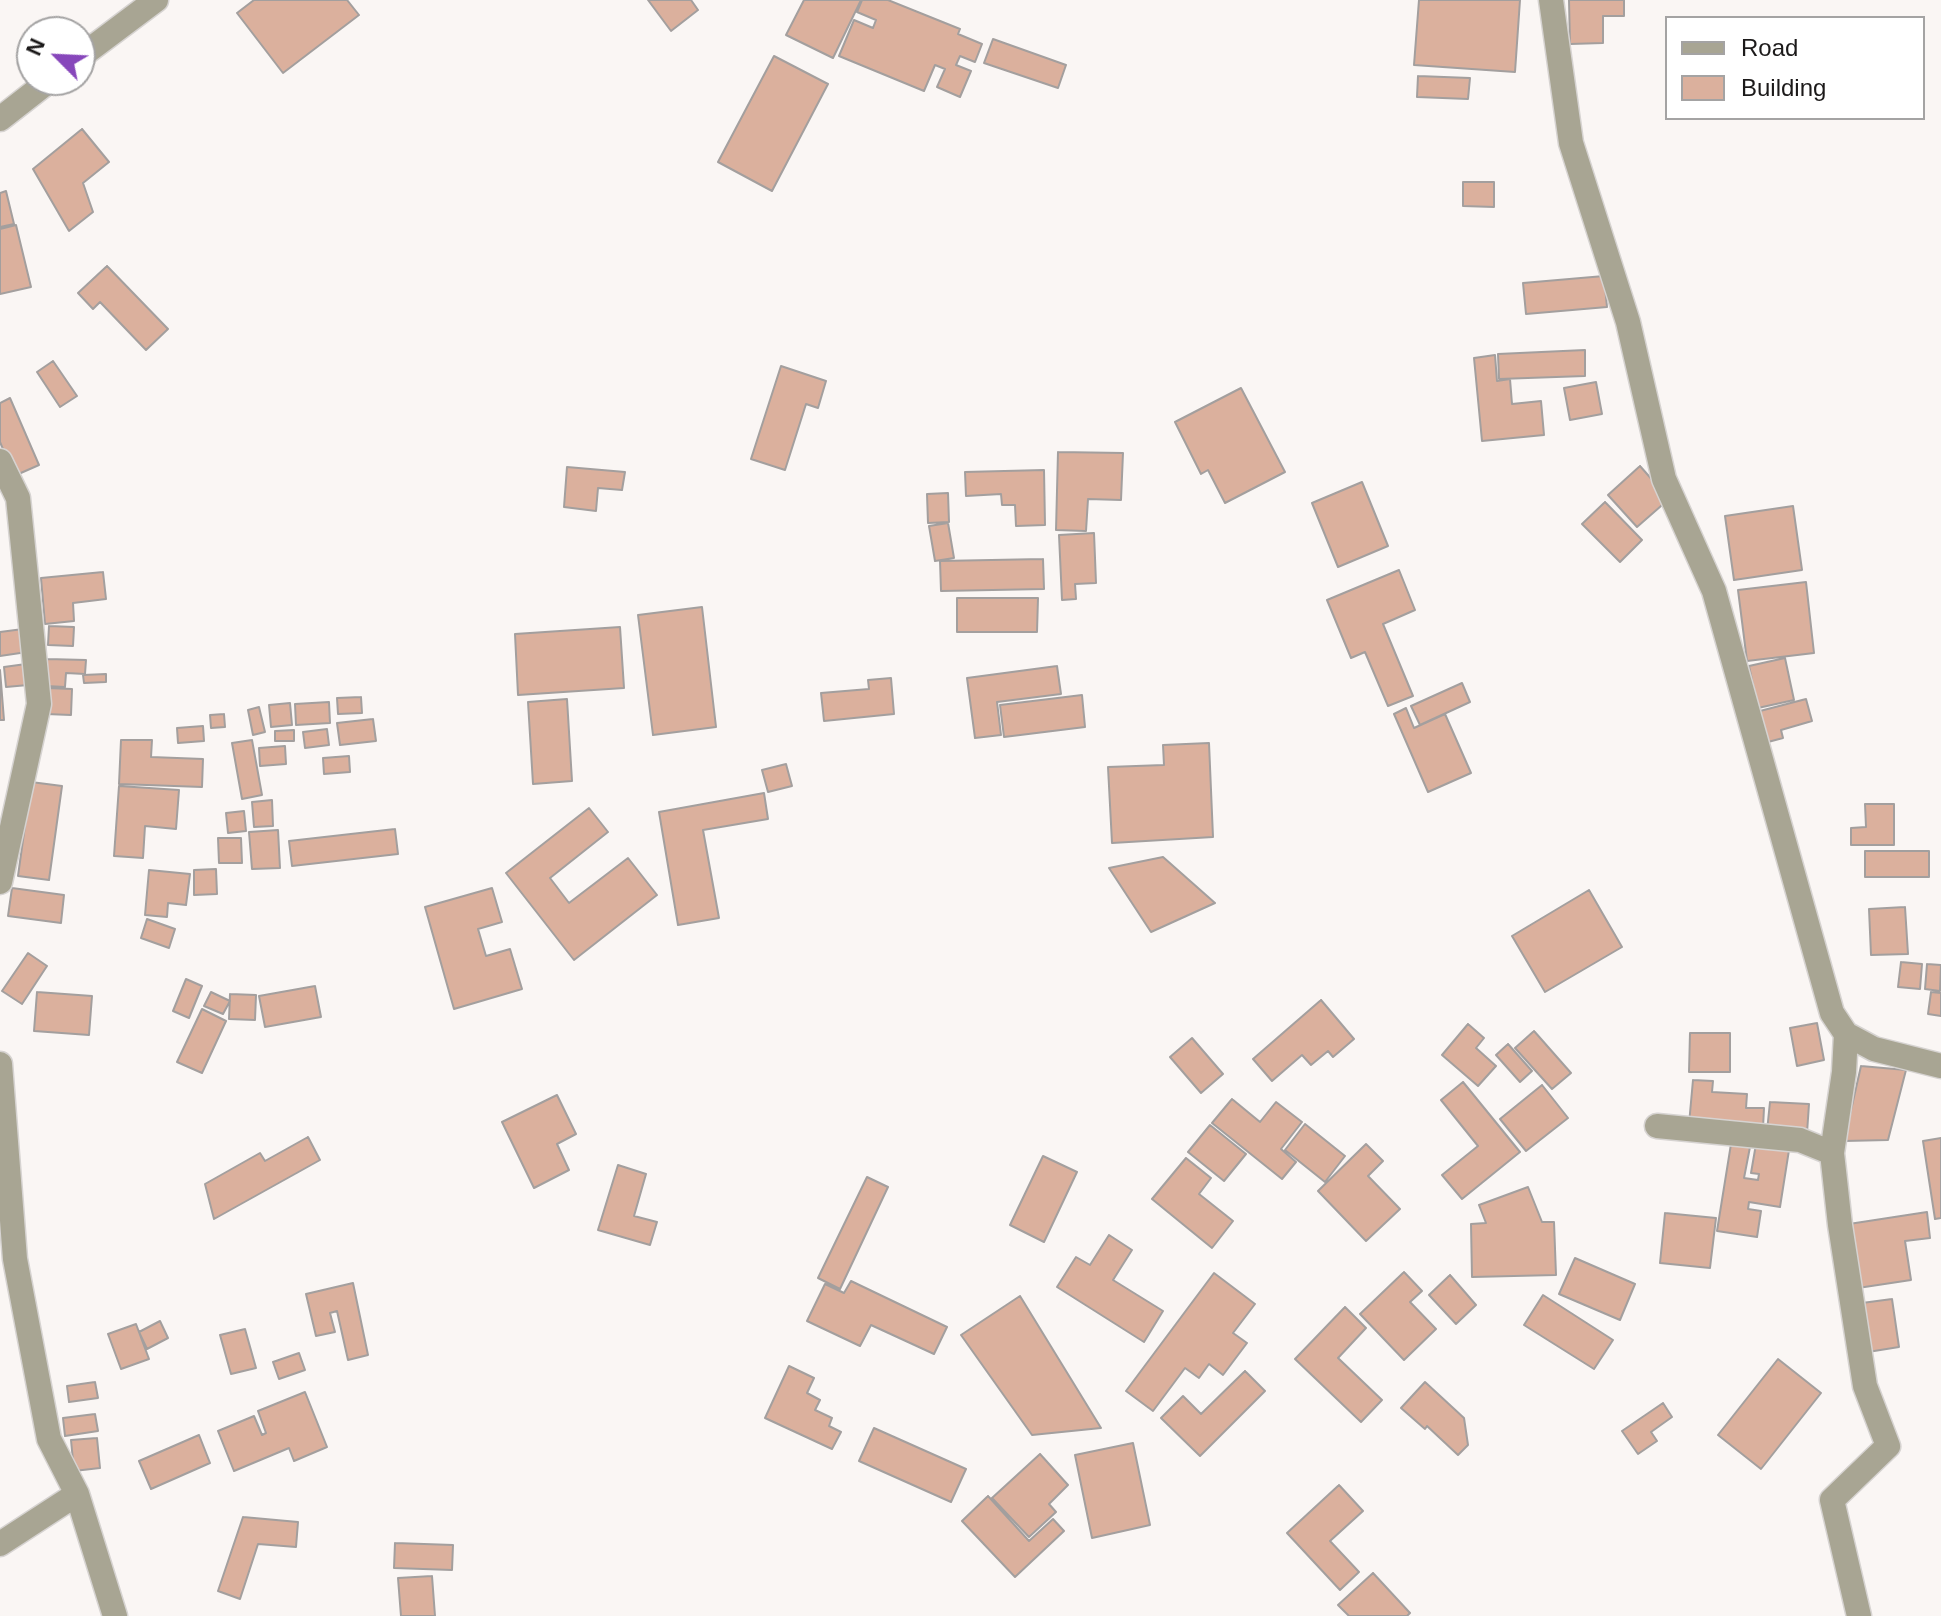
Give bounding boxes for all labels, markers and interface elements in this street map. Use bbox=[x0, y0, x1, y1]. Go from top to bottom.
north arrow bbox=[16, 16, 96, 96]
legend bbox=[1665, 16, 1925, 120]
text: Road bbox=[1741, 34, 1798, 61]
text: N bbox=[21, 35, 50, 59]
text: Building bbox=[1741, 74, 1826, 101]

